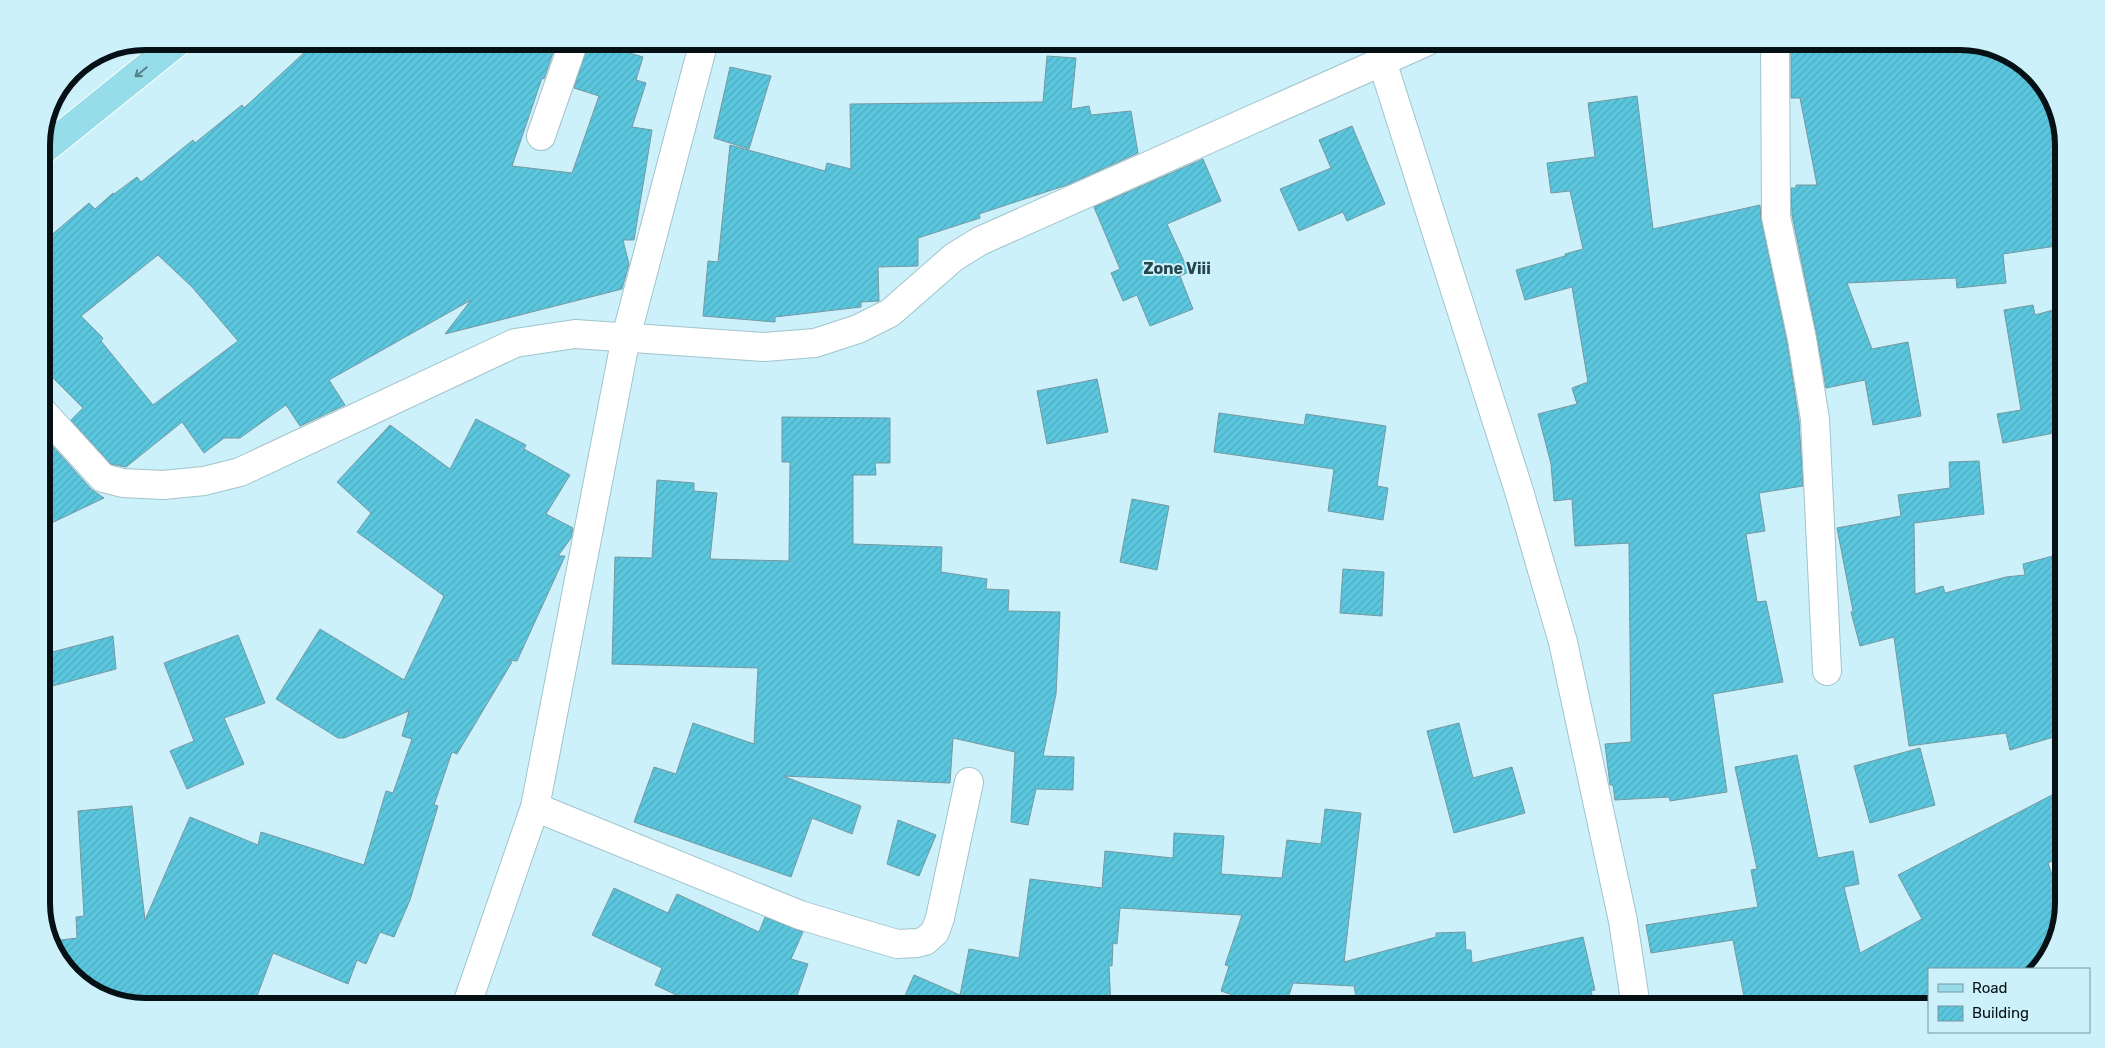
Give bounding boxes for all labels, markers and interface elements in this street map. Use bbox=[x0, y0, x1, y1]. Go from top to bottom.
one-way arrow bbox=[135, 66, 148, 77]
district label: Zone Viii bbox=[1143, 259, 1211, 278]
legend bbox=[1928, 968, 2090, 1033]
text: Road bbox=[1972, 979, 2008, 997]
text: Building bbox=[1972, 1004, 2029, 1022]

